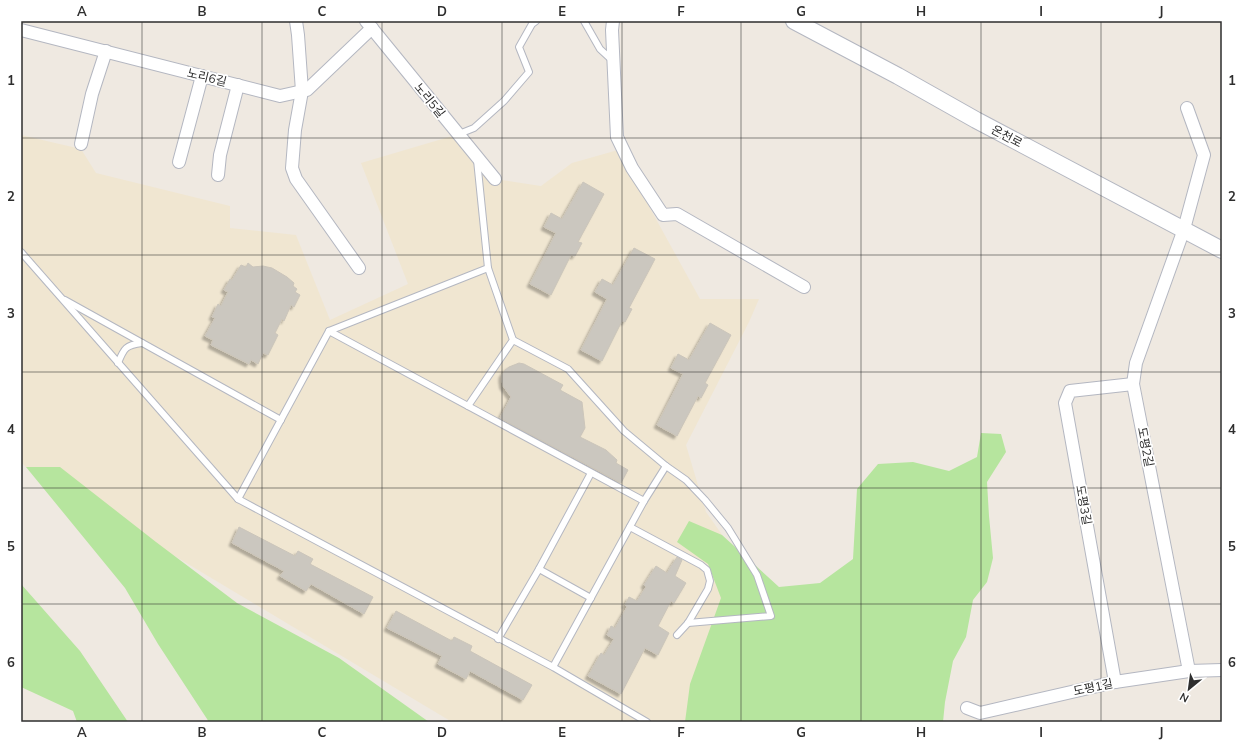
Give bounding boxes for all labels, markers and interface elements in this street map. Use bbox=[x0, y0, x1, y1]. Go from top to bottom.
text: A bbox=[77, 3, 87, 19]
text: B bbox=[198, 3, 207, 19]
text: C bbox=[318, 3, 327, 19]
text: D bbox=[437, 3, 447, 19]
text: E bbox=[558, 3, 566, 19]
text: F bbox=[677, 3, 685, 19]
text: G bbox=[796, 3, 806, 19]
text: H bbox=[916, 3, 926, 19]
text: I bbox=[1039, 3, 1043, 19]
text: J bbox=[1159, 3, 1163, 19]
street label: 노리6길 bbox=[186, 65, 228, 89]
text: 1 bbox=[7, 72, 15, 88]
text: 1 bbox=[1228, 72, 1236, 88]
street label: 노리5길 bbox=[411, 80, 449, 120]
street label: 온천로 bbox=[989, 122, 1025, 150]
text: 2 bbox=[7, 188, 15, 204]
text: 2 bbox=[1228, 188, 1236, 204]
text: 3 bbox=[7, 305, 15, 321]
text: 3 bbox=[1228, 305, 1236, 321]
text: 4 bbox=[7, 421, 15, 437]
text: 4 bbox=[1228, 421, 1236, 437]
street label: 도평2길 bbox=[1135, 426, 1157, 468]
street label: 도평3길 bbox=[1073, 484, 1095, 526]
text: 5 bbox=[7, 538, 15, 554]
text: 5 bbox=[1228, 538, 1236, 554]
text: 6 bbox=[7, 654, 15, 670]
text: 6 bbox=[1228, 654, 1236, 670]
north arrow bbox=[1169, 669, 1209, 709]
street label: 도평1길 bbox=[1072, 675, 1114, 699]
text: N bbox=[1177, 690, 1191, 706]
text: A bbox=[77, 724, 87, 740]
text: B bbox=[198, 724, 207, 740]
text: C bbox=[318, 724, 327, 740]
text: D bbox=[437, 724, 447, 740]
text: E bbox=[558, 724, 566, 740]
text: F bbox=[677, 724, 685, 740]
text: G bbox=[796, 724, 806, 740]
text: H bbox=[916, 724, 926, 740]
text: I bbox=[1039, 724, 1043, 740]
text: J bbox=[1159, 724, 1163, 740]

